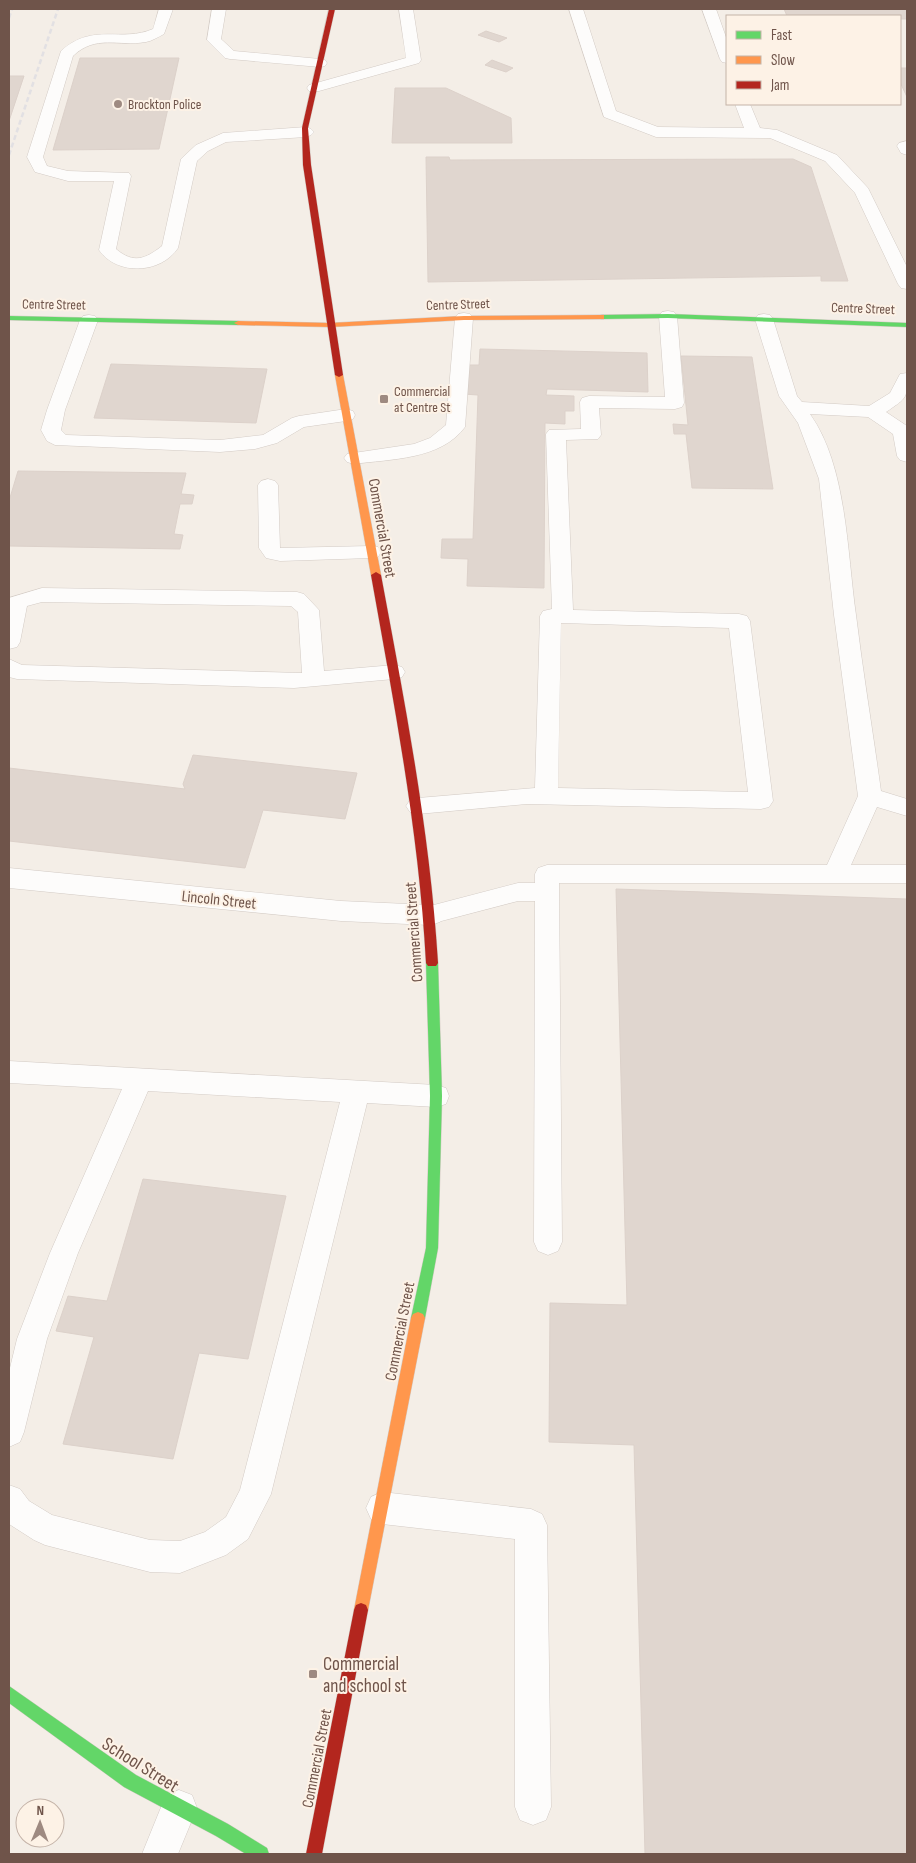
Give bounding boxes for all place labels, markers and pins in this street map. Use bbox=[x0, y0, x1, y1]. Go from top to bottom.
place label: Brockton Police bbox=[128, 96, 201, 113]
marker: Brockton Police bbox=[112, 98, 124, 110]
place label: Commercial at Centre St bbox=[394, 383, 450, 416]
marker: Commercial at Centre St bbox=[378, 393, 390, 405]
place label: Commercial and school st bbox=[323, 1653, 407, 1698]
marker: Commercial and school st bbox=[307, 1668, 319, 1680]

